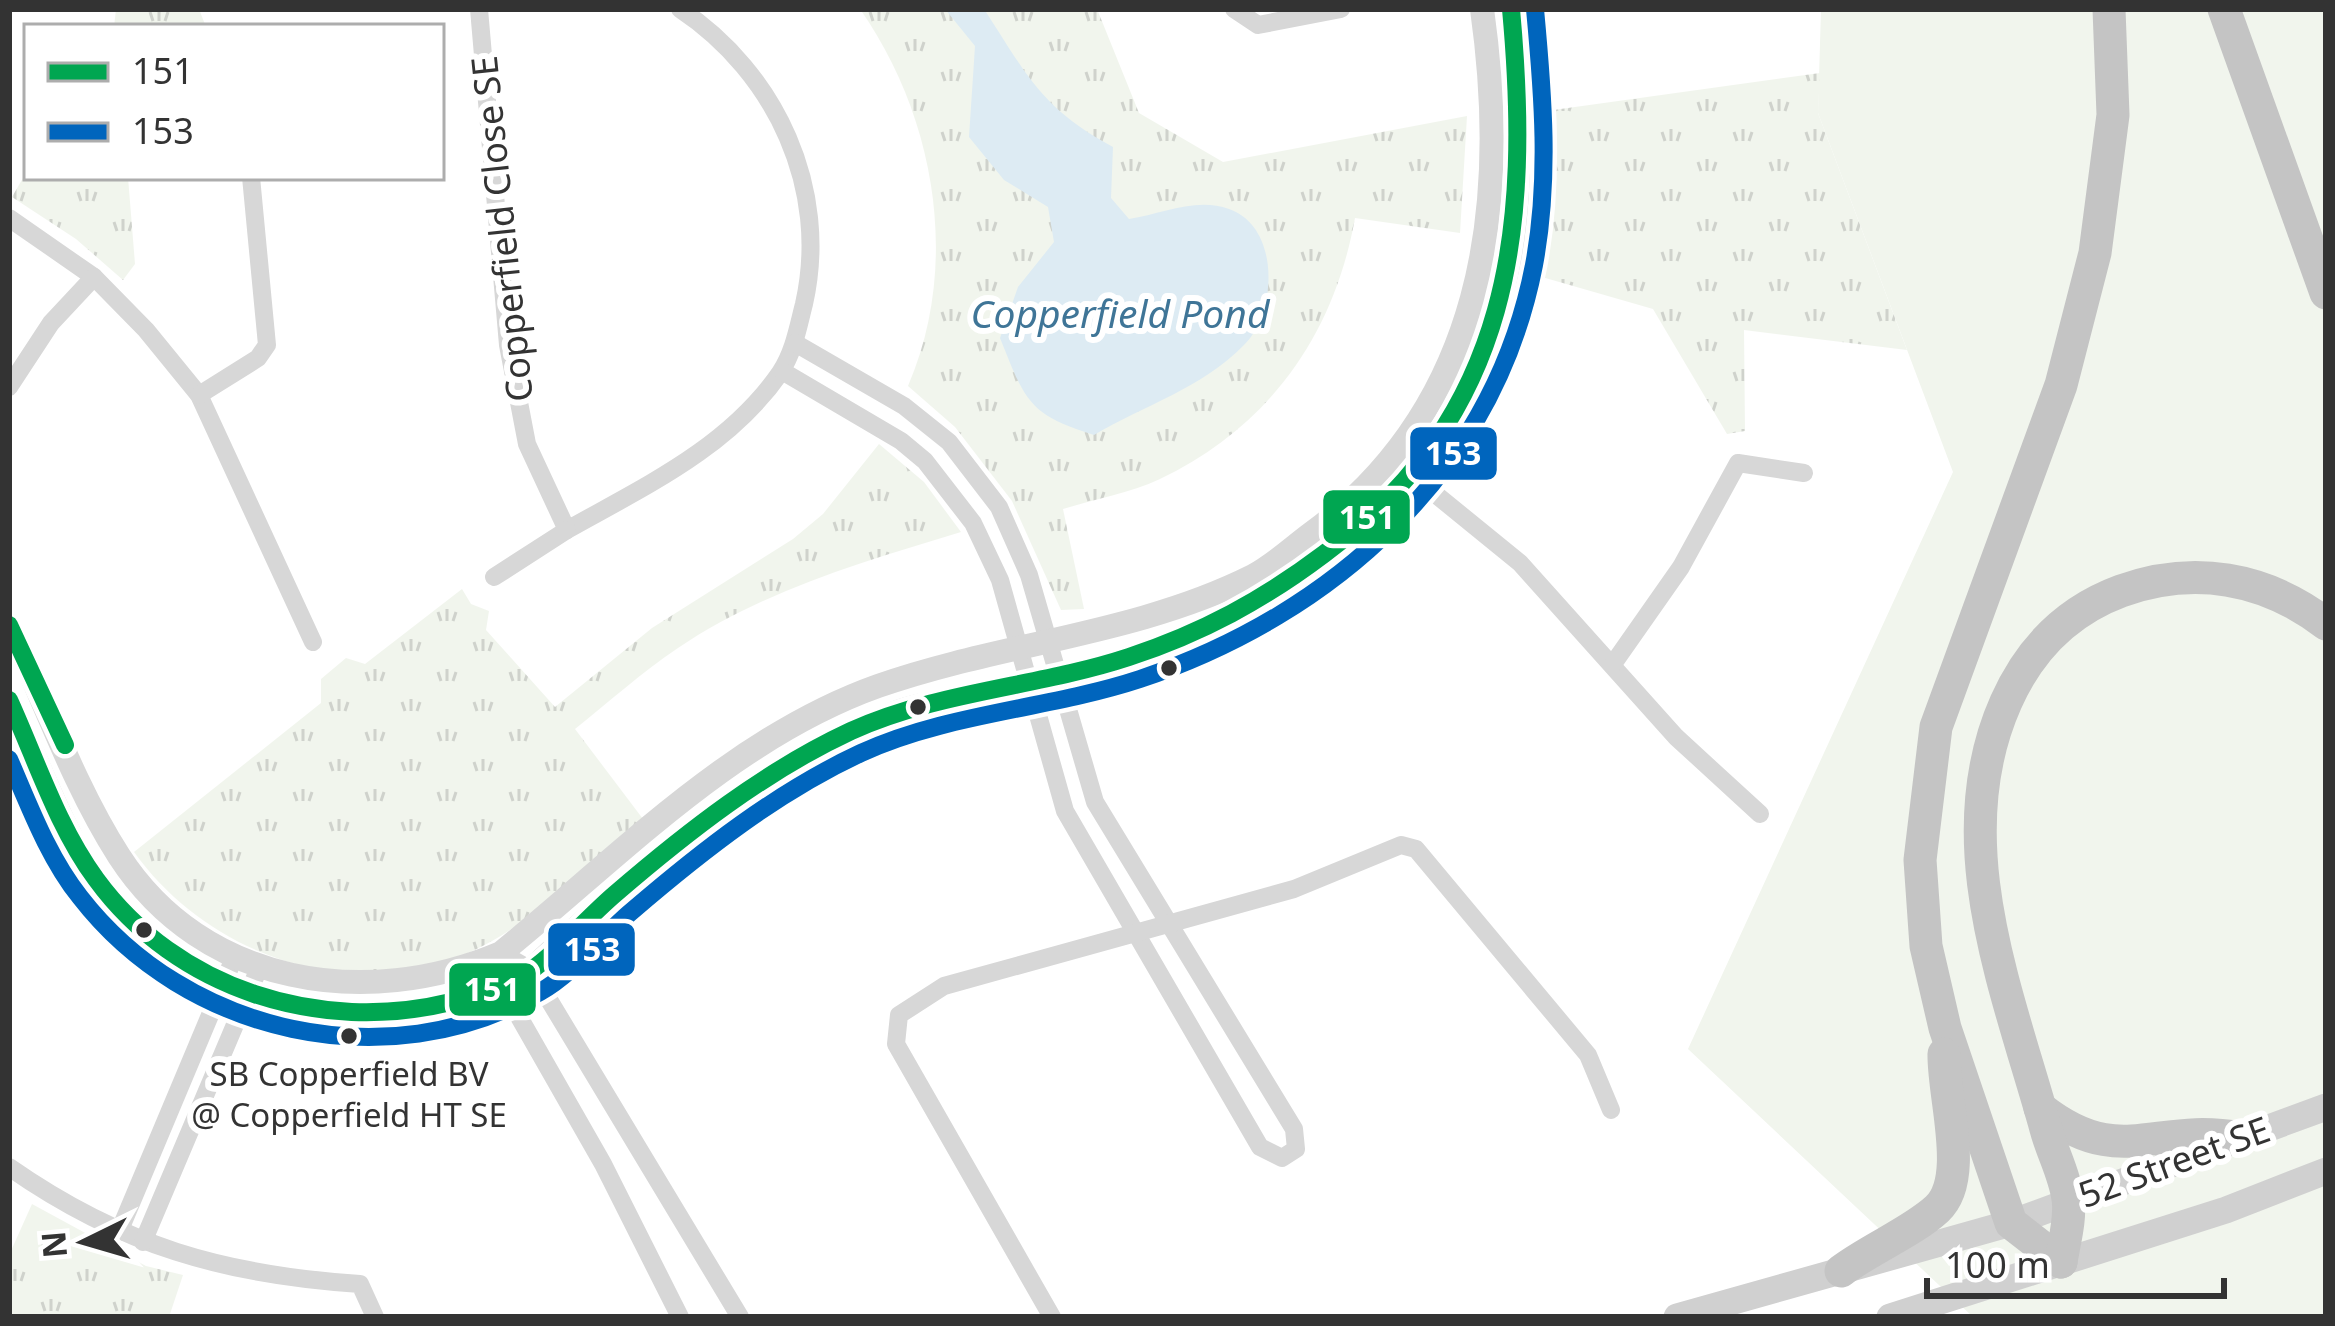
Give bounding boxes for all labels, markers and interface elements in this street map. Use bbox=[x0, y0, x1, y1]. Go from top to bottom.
legend bbox=[24, 24, 444, 180]
text: 151 bbox=[132, 46, 194, 95]
street label: Copperfield Close SE bbox=[459, 54, 544, 404]
text: 153 bbox=[132, 106, 194, 155]
water label: Copperfield Pond bbox=[971, 286, 1271, 339]
line badge: 153 bbox=[1408, 425, 1499, 482]
text: 153 bbox=[1425, 430, 1481, 475]
line badge: 151 bbox=[1321, 488, 1412, 546]
text: 151 bbox=[1339, 494, 1395, 539]
unlabelled marker bbox=[1158, 657, 1180, 679]
unlabelled marker bbox=[907, 696, 929, 718]
unlabelled marker bbox=[133, 919, 155, 941]
line badge: 153 bbox=[546, 921, 637, 978]
text: 153 bbox=[564, 926, 620, 971]
line badge: 151 bbox=[447, 961, 538, 1018]
text: 151 bbox=[464, 966, 520, 1011]
marker: SB Copperfield BV @ Copperfield HT SE bbox=[338, 1025, 360, 1047]
place label: SB Copperfield BV @ Copperfield HT SE bbox=[191, 1051, 507, 1137]
street label: 52 Street SE bbox=[2071, 1104, 2276, 1219]
north arrow bbox=[24, 1182, 144, 1302]
scale bar bbox=[1927, 1224, 2224, 1298]
text: N bbox=[30, 1229, 77, 1260]
text: 100 m bbox=[1945, 1240, 2050, 1289]

